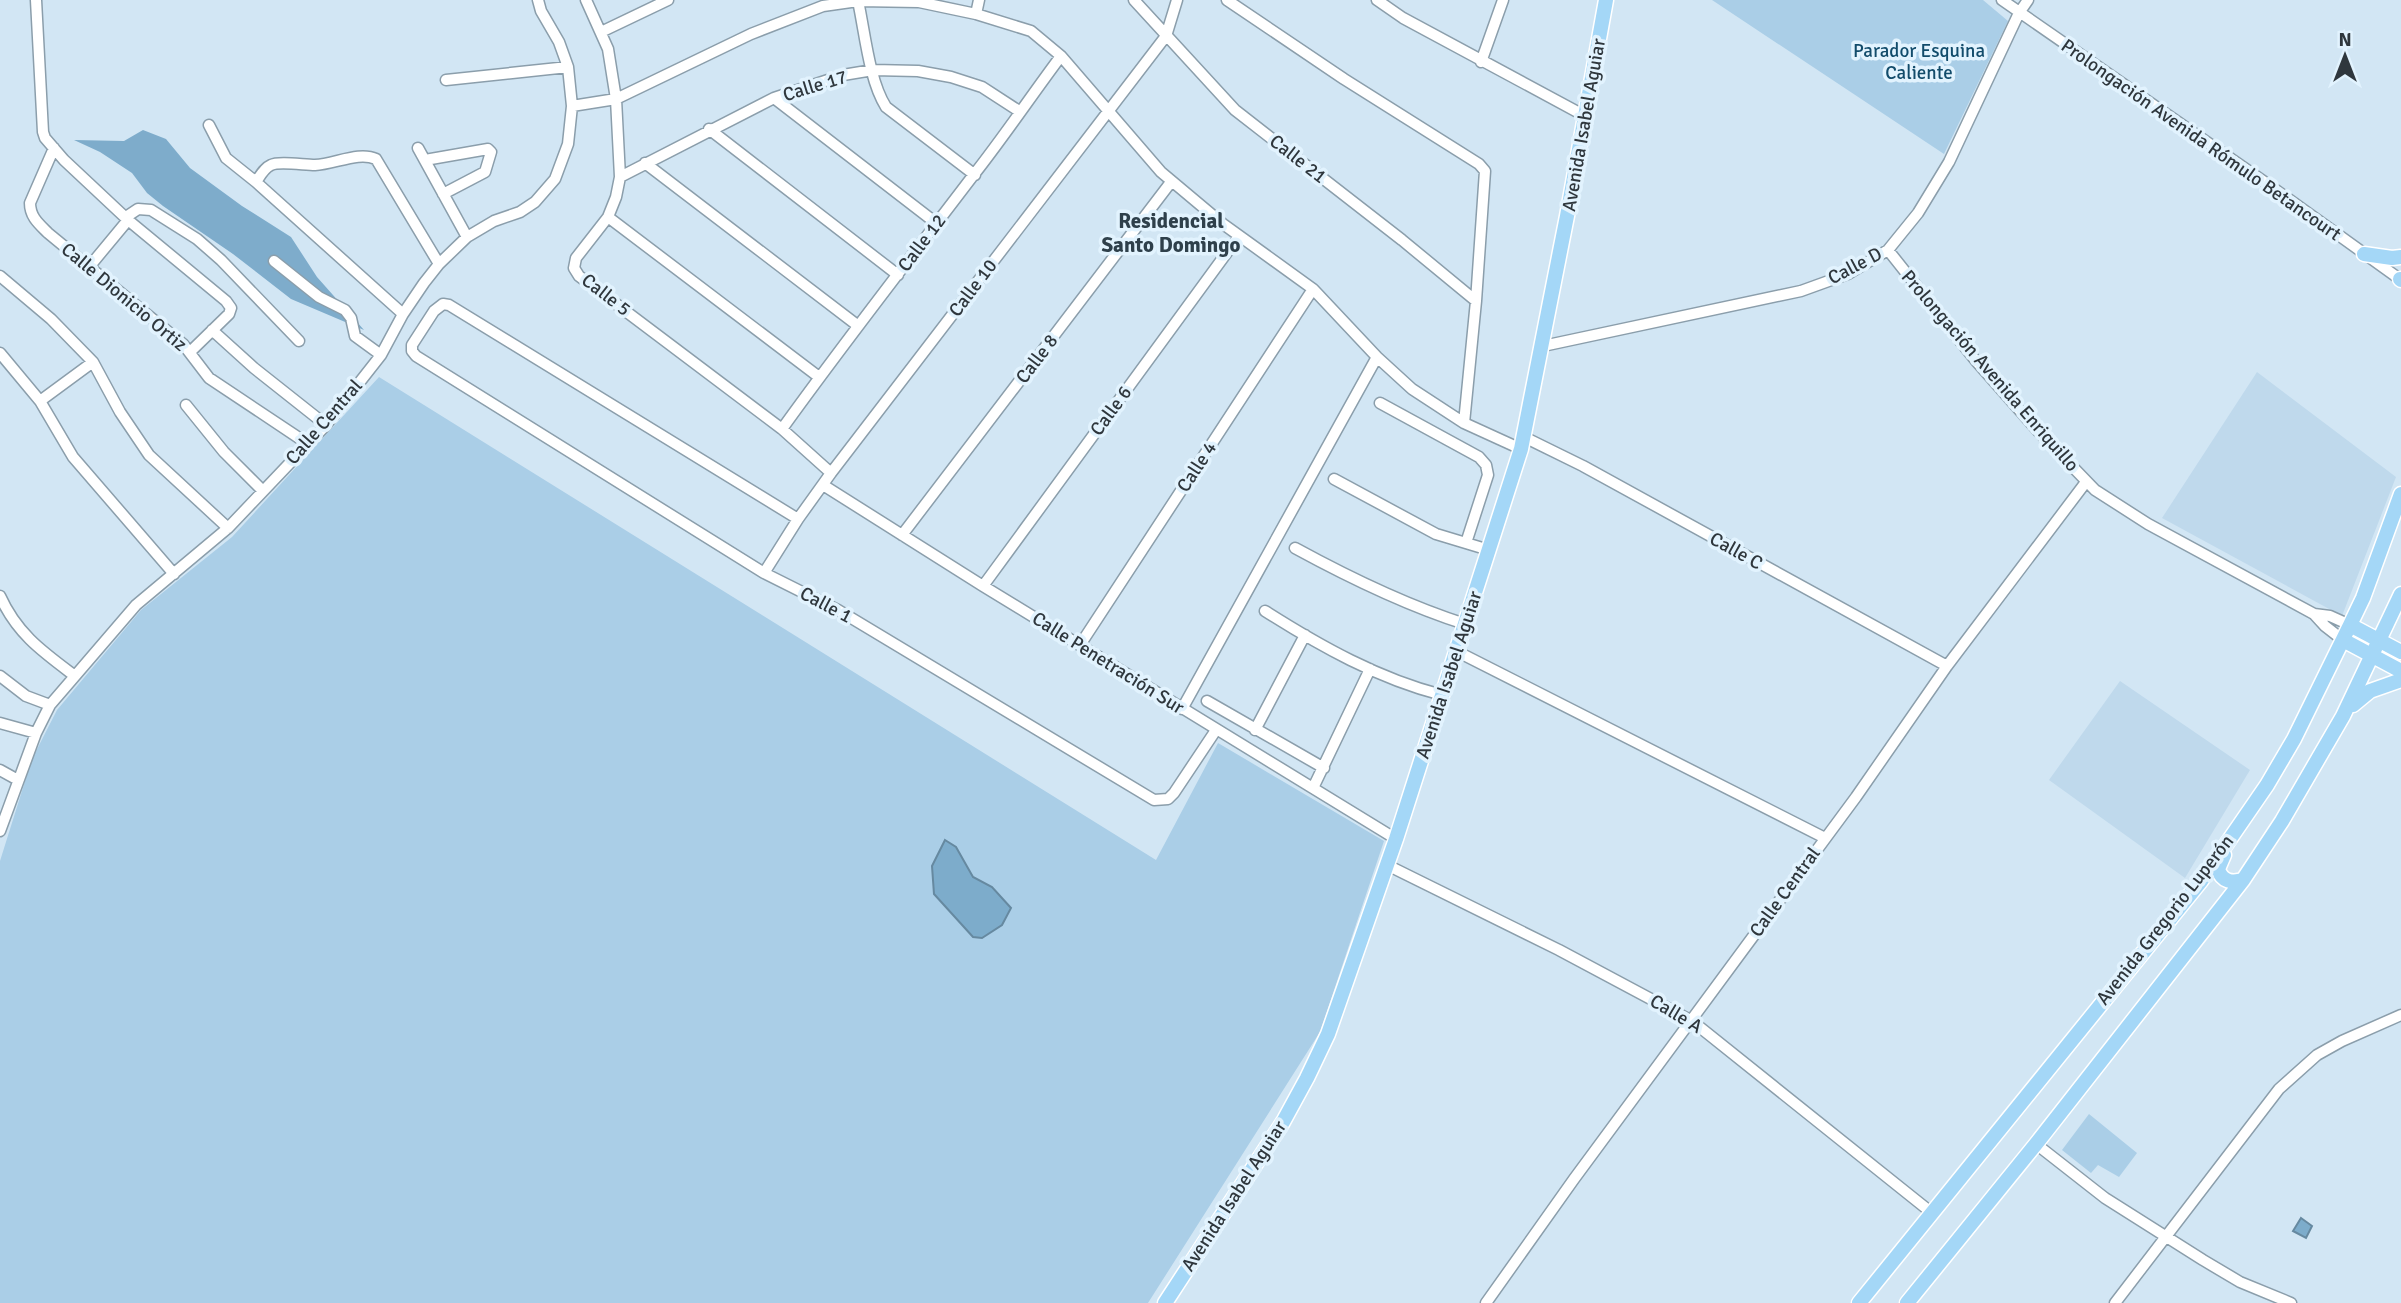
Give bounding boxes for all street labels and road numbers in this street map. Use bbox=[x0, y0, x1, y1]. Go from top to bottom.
street label: Prolongación Avenida Rómulo Betancourt bbox=[2056, 34, 2346, 246]
street label: Avenida Isabel Aguiar bbox=[1557, 37, 1611, 213]
street label: Calle 17 bbox=[780, 65, 850, 107]
street label: Calle 21 bbox=[1265, 129, 1331, 189]
street label: Calle 12 bbox=[893, 209, 951, 277]
street label: Calle Dionicio Ortiz bbox=[56, 237, 192, 357]
street label: Calle D bbox=[1824, 242, 1886, 290]
street label: Calle 10 bbox=[944, 254, 1002, 322]
street label: Prolongación Avenida Enriquillo bbox=[1896, 265, 2084, 477]
street label: Calle 5 bbox=[577, 268, 635, 322]
street label: Calle 8 bbox=[1011, 330, 1063, 388]
street label: Calle Central bbox=[280, 374, 368, 470]
street label: Calle 6 bbox=[1085, 381, 1137, 441]
street label: Calle 4 bbox=[1172, 437, 1222, 497]
street label: Calle C bbox=[1705, 527, 1767, 575]
street label: Calle 1 bbox=[796, 581, 856, 629]
street label: Avenida Isabel Aguiar bbox=[1411, 588, 1487, 762]
street label: Calle Penetración Sur bbox=[1028, 607, 1188, 719]
street label: Avenida Gregorio Luperón bbox=[2091, 830, 2239, 1010]
street label: Calle Central bbox=[1744, 842, 1826, 942]
street label: Calle A bbox=[1645, 989, 1707, 1039]
street label: Avenida Isabel Aguiar bbox=[1176, 1116, 1292, 1276]

